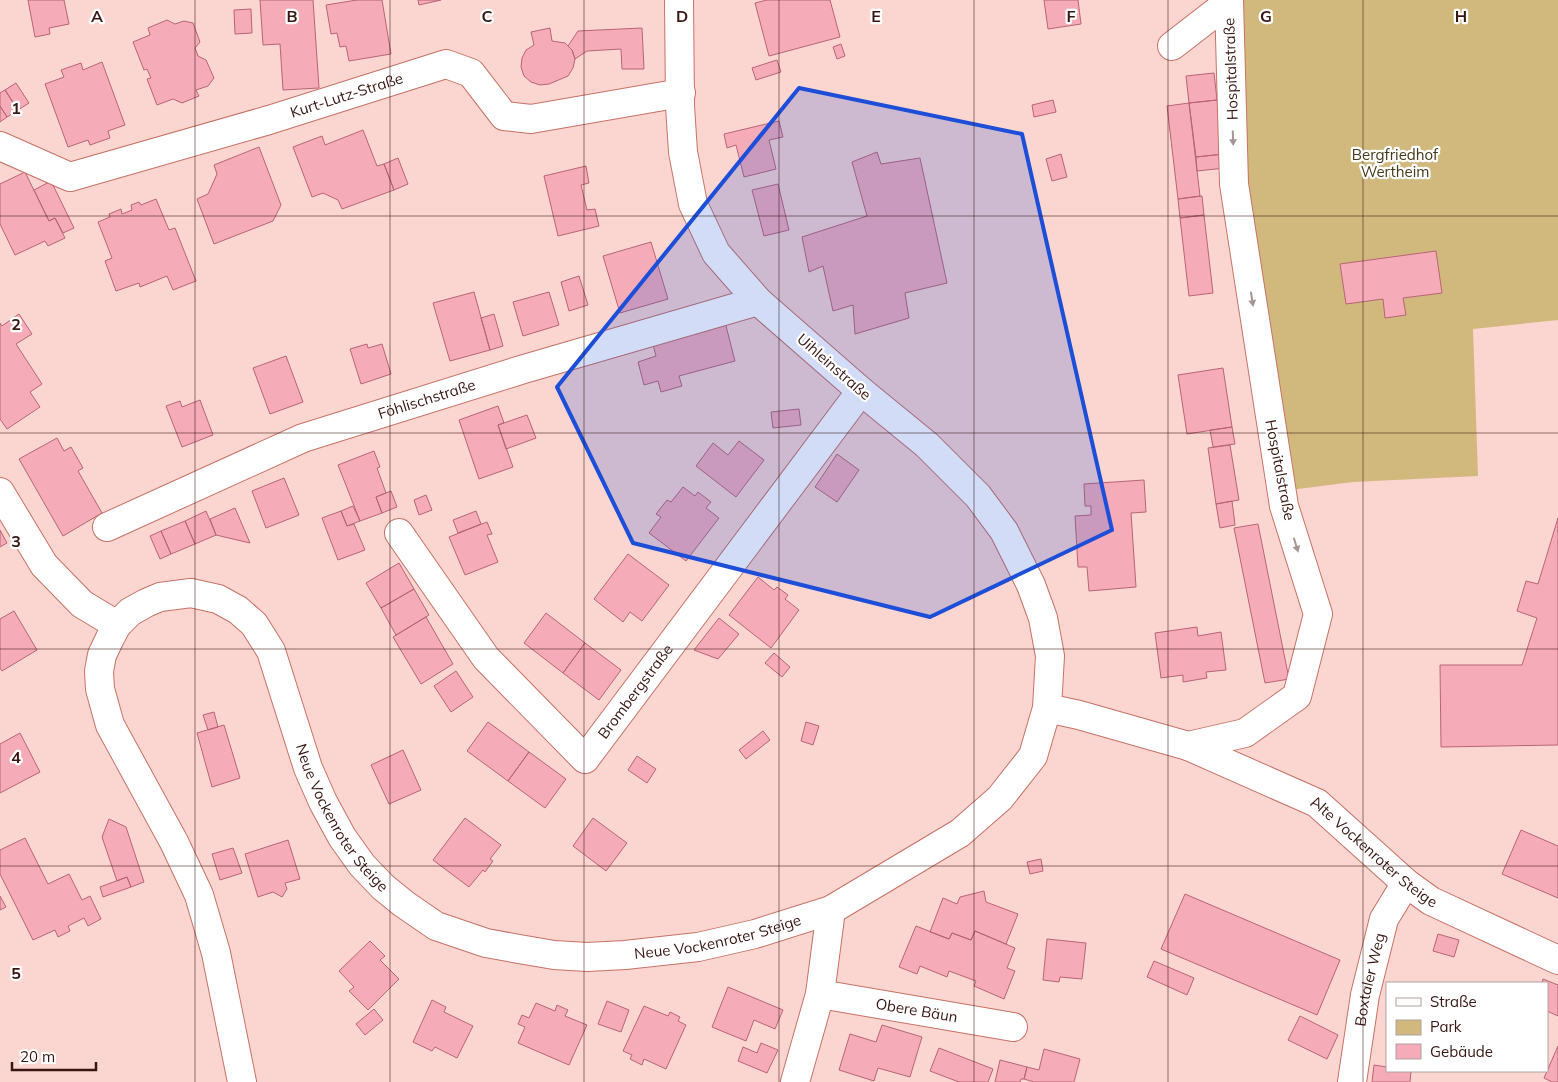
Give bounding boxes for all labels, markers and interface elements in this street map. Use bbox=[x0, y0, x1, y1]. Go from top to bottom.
text: A bbox=[91, 6, 103, 26]
text: B bbox=[286, 6, 298, 26]
text: C bbox=[482, 6, 493, 26]
text: D bbox=[676, 6, 688, 26]
text: E bbox=[871, 6, 881, 26]
text: F bbox=[1066, 6, 1076, 26]
text: G bbox=[1260, 6, 1272, 26]
text: H bbox=[1455, 6, 1467, 26]
street label: Hospitalstraße bbox=[1219, 17, 1242, 121]
street label: Kurt-Lutz-Straße bbox=[288, 68, 405, 122]
text: 1 bbox=[11, 98, 21, 118]
one-way arrow bbox=[1229, 130, 1237, 146]
park label: Bergfriedhof Wertheim bbox=[1352, 145, 1439, 181]
one-way arrow bbox=[1248, 292, 1256, 308]
text: 2 bbox=[11, 314, 21, 334]
street label: Uihleinstraße bbox=[793, 329, 875, 404]
street label: Föhlischstraße bbox=[376, 375, 478, 423]
street label: Hospitalstraße bbox=[1261, 418, 1300, 522]
text: 3 bbox=[11, 531, 21, 551]
one-way arrow bbox=[1293, 538, 1301, 553]
street label: Brombergstraße bbox=[593, 640, 677, 742]
street label: Neue Vockenroter Steige bbox=[292, 741, 393, 896]
text: 4 bbox=[11, 747, 21, 767]
street label: Alte Vockenroter Steige bbox=[1308, 791, 1440, 911]
street label: Neue Vockenroter Steige bbox=[633, 910, 803, 963]
street label: Boxtaler Weg bbox=[1350, 931, 1389, 1027]
text: 5 bbox=[11, 963, 21, 983]
legend bbox=[1386, 982, 1548, 1072]
text: Straße bbox=[1430, 992, 1477, 1011]
street label: Obere Bäun bbox=[874, 994, 959, 1026]
text: Park bbox=[1430, 1017, 1462, 1036]
scale bar bbox=[12, 1040, 96, 1072]
text: Gebäude bbox=[1430, 1042, 1493, 1061]
text: 20 m bbox=[20, 1047, 55, 1066]

